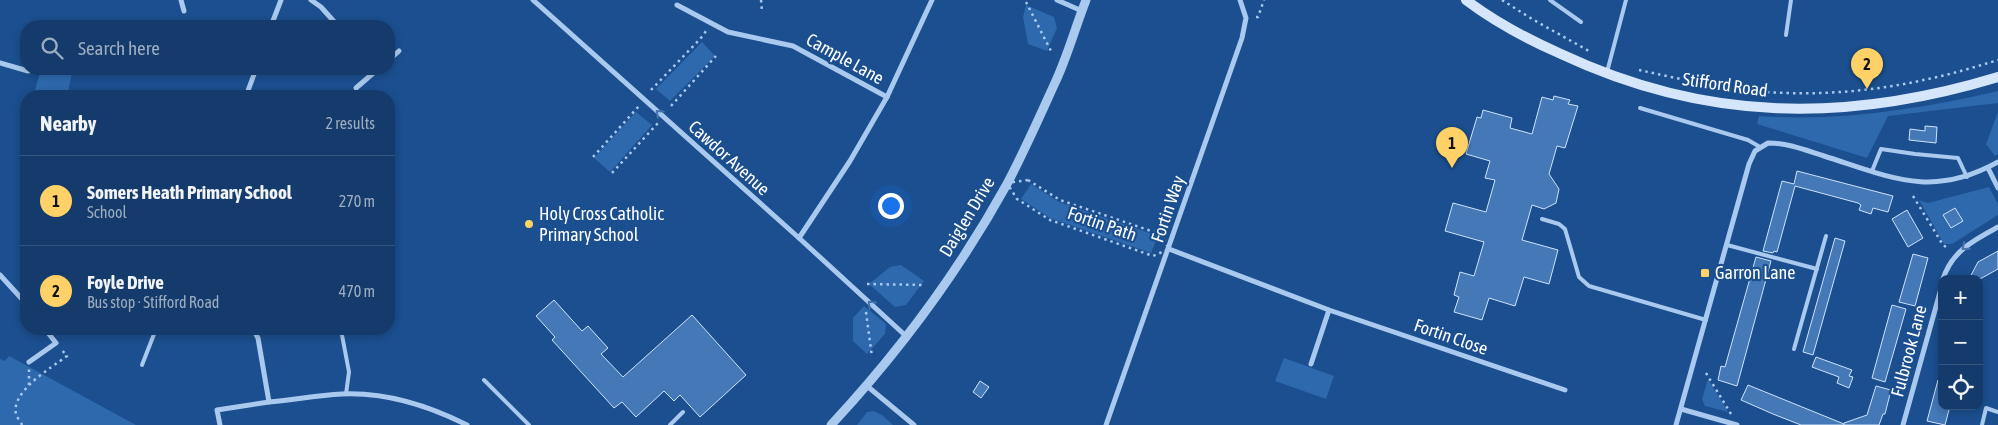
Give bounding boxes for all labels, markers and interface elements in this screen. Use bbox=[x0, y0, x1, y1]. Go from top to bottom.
search box bbox=[20, 20, 395, 75]
street label: Cample Lane bbox=[803, 29, 888, 88]
icon: search bbox=[38, 34, 66, 62]
text: Search here bbox=[78, 37, 160, 59]
pin: 2 bbox=[1851, 48, 1883, 89]
street label: Stifford Road bbox=[1681, 68, 1769, 101]
one-way arrow bbox=[655, 110, 664, 119]
text: Nearby bbox=[40, 111, 96, 135]
text: 2 results bbox=[325, 114, 375, 132]
street label: Cawdor Avenue bbox=[685, 116, 774, 199]
pin: 1 bbox=[1436, 127, 1468, 168]
street label: Daiglen Drive bbox=[935, 173, 999, 260]
street label: Fortin Way bbox=[1146, 173, 1189, 245]
text: Somers Heath Primary School bbox=[87, 181, 292, 203]
text: 1 bbox=[52, 192, 60, 210]
text: 270 m bbox=[339, 192, 375, 210]
your location bbox=[878, 193, 904, 219]
street label: Fortin Path bbox=[1065, 202, 1140, 245]
text: School bbox=[87, 203, 127, 221]
place label: Holy Cross Catholic Primary School bbox=[539, 203, 664, 245]
marker: Holy Cross Catholic Primary School bbox=[523, 218, 535, 230]
one-way arrow bbox=[1962, 242, 1971, 250]
place label: Garron Lane bbox=[1715, 262, 1795, 283]
marker: Garron Lane bbox=[1699, 267, 1711, 279]
text: Foyle Drive bbox=[87, 271, 164, 293]
map controls bbox=[1938, 275, 1983, 410]
button: + bbox=[1938, 275, 1983, 320]
text: 2 bbox=[52, 282, 60, 300]
text: 470 m bbox=[339, 282, 375, 300]
text: Bus stop · Stifford Road bbox=[87, 293, 219, 311]
one-way arrow bbox=[868, 301, 877, 310]
street label: Fulbrook Lane bbox=[1886, 303, 1931, 399]
street label: Fortin Close bbox=[1411, 314, 1491, 359]
button: − bbox=[1938, 320, 1983, 365]
button: locate bbox=[1938, 365, 1983, 410]

